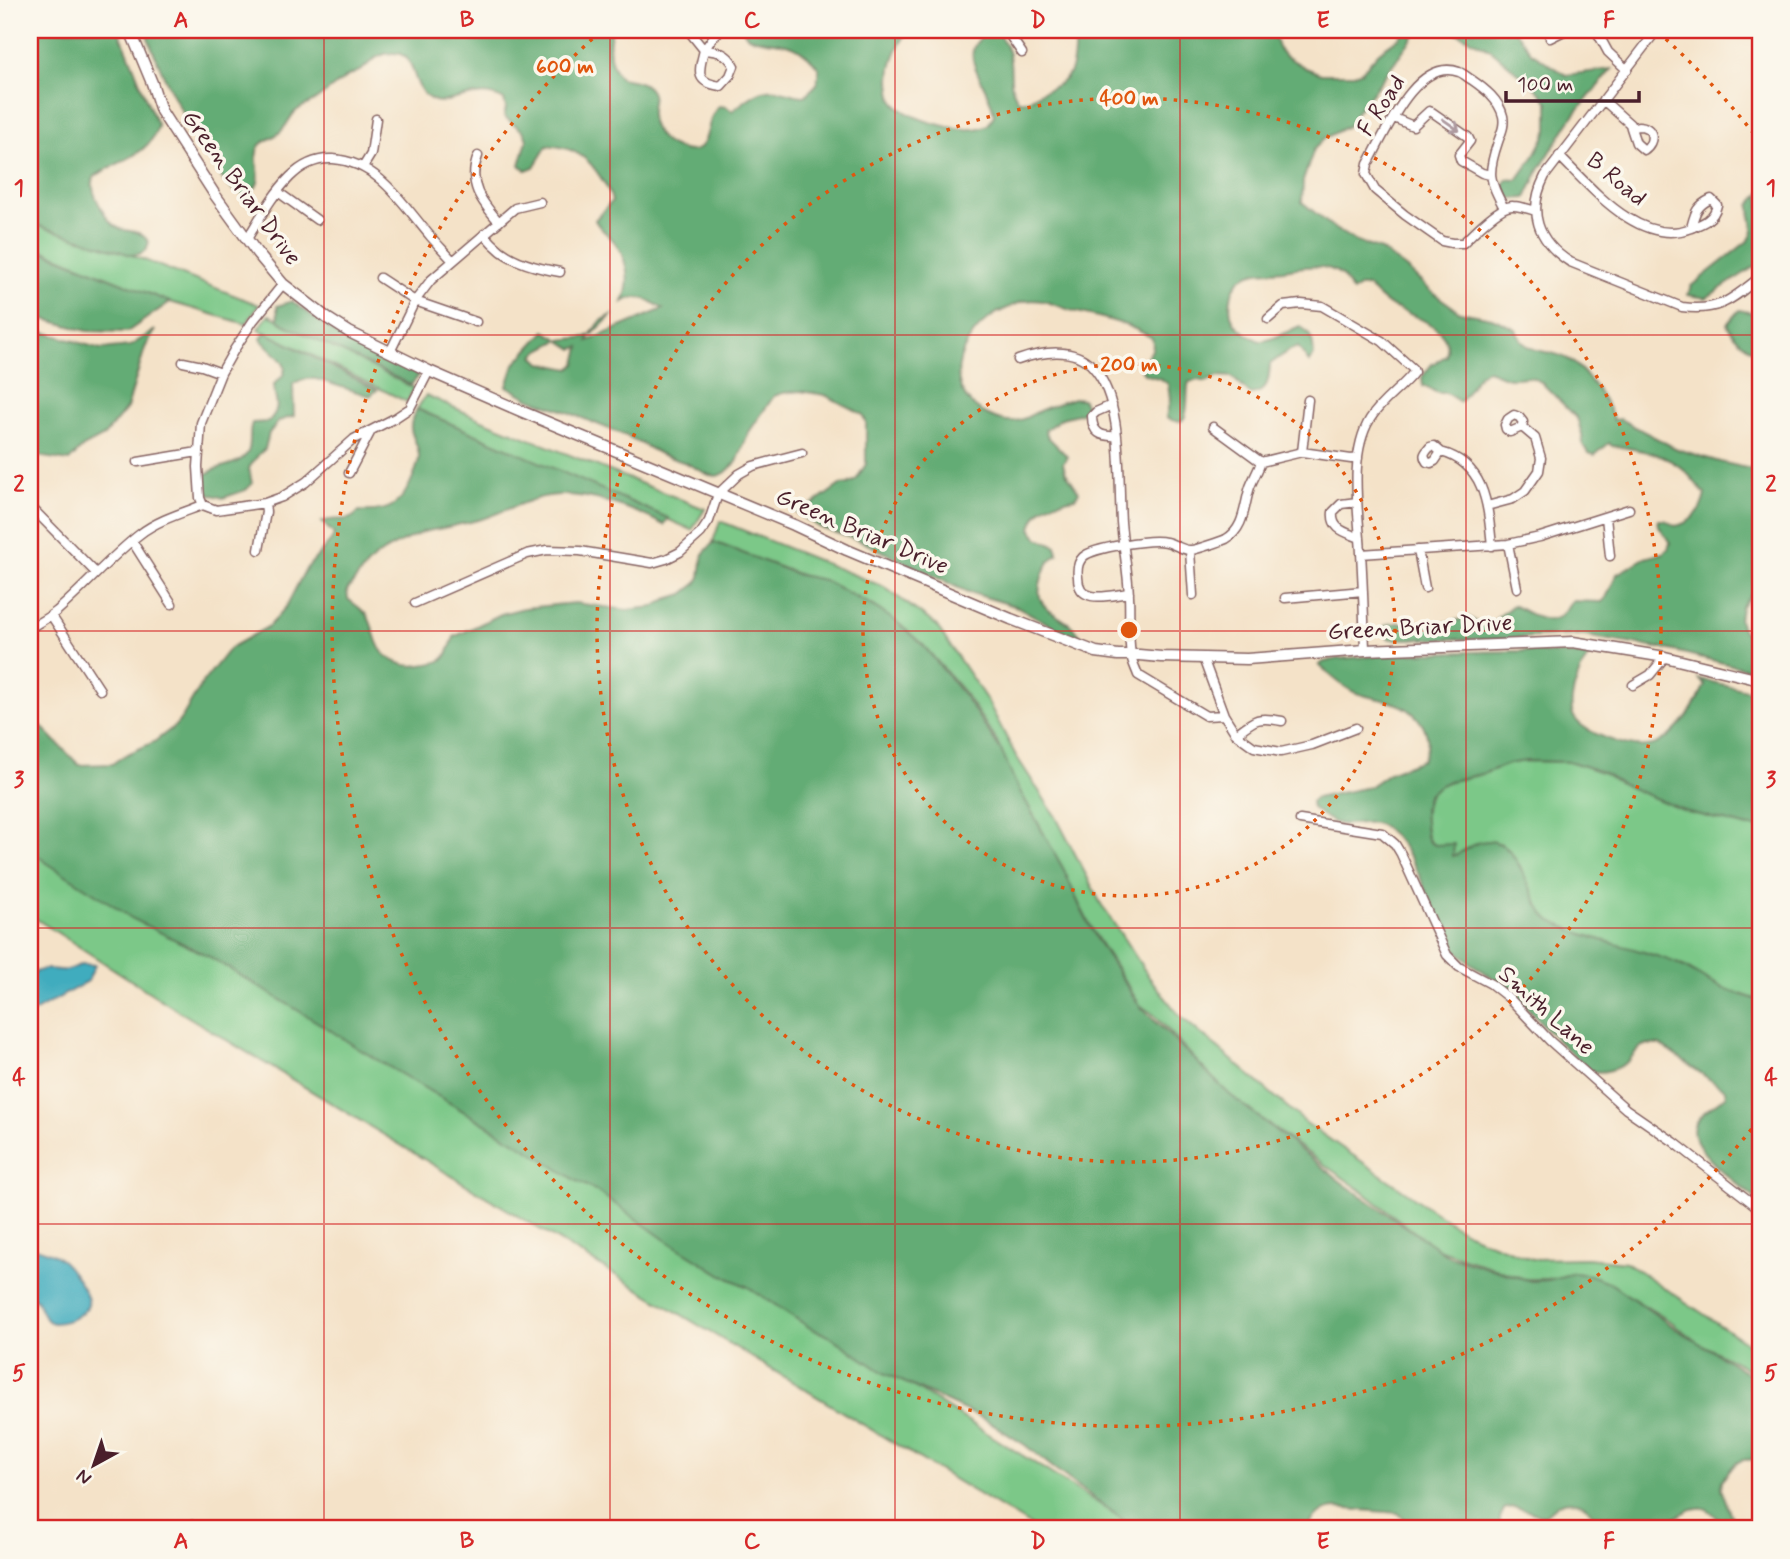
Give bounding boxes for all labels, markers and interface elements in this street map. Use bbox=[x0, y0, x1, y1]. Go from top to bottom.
text: A bbox=[173, 6, 189, 36]
text: B bbox=[460, 6, 475, 36]
text: C bbox=[744, 6, 761, 36]
text: D bbox=[1030, 6, 1046, 36]
text: E bbox=[1316, 6, 1330, 36]
text: F bbox=[1603, 6, 1615, 36]
text: 600 m bbox=[536, 53, 594, 81]
scale bar bbox=[1506, 60, 1640, 104]
street label: F Road bbox=[1351, 69, 1413, 143]
text: 100 m bbox=[1517, 71, 1573, 99]
text: 400 m bbox=[1099, 85, 1159, 113]
street label: Green Briar Drive bbox=[174, 104, 308, 272]
one-way arrow bbox=[1441, 118, 1460, 132]
street label: B Road bbox=[1579, 146, 1653, 214]
text: 1 bbox=[14, 174, 24, 204]
text: 1 bbox=[1766, 174, 1776, 204]
text: 200 m bbox=[1100, 351, 1158, 379]
text: 2 bbox=[13, 470, 25, 500]
text: 2 bbox=[1765, 470, 1777, 500]
street label: Green Briar Drive bbox=[771, 482, 953, 582]
street label: Green Briar Drive bbox=[1327, 608, 1513, 648]
centre of rings bbox=[1117, 618, 1141, 642]
text: 3 bbox=[14, 766, 25, 796]
text: 3 bbox=[1766, 766, 1777, 796]
street label: Smith Lane bbox=[1491, 959, 1601, 1063]
text: 4 bbox=[12, 1063, 26, 1093]
text: 4 bbox=[1764, 1063, 1778, 1093]
text: 5 bbox=[12, 1359, 26, 1389]
text: 5 bbox=[1764, 1359, 1778, 1389]
north arrow bbox=[60, 1430, 130, 1500]
text: N bbox=[71, 1463, 97, 1491]
text: A bbox=[173, 1527, 189, 1557]
text: B bbox=[460, 1527, 475, 1557]
text: C bbox=[744, 1527, 761, 1557]
text: D bbox=[1030, 1527, 1046, 1557]
text: E bbox=[1316, 1527, 1330, 1557]
text: F bbox=[1603, 1527, 1615, 1557]

